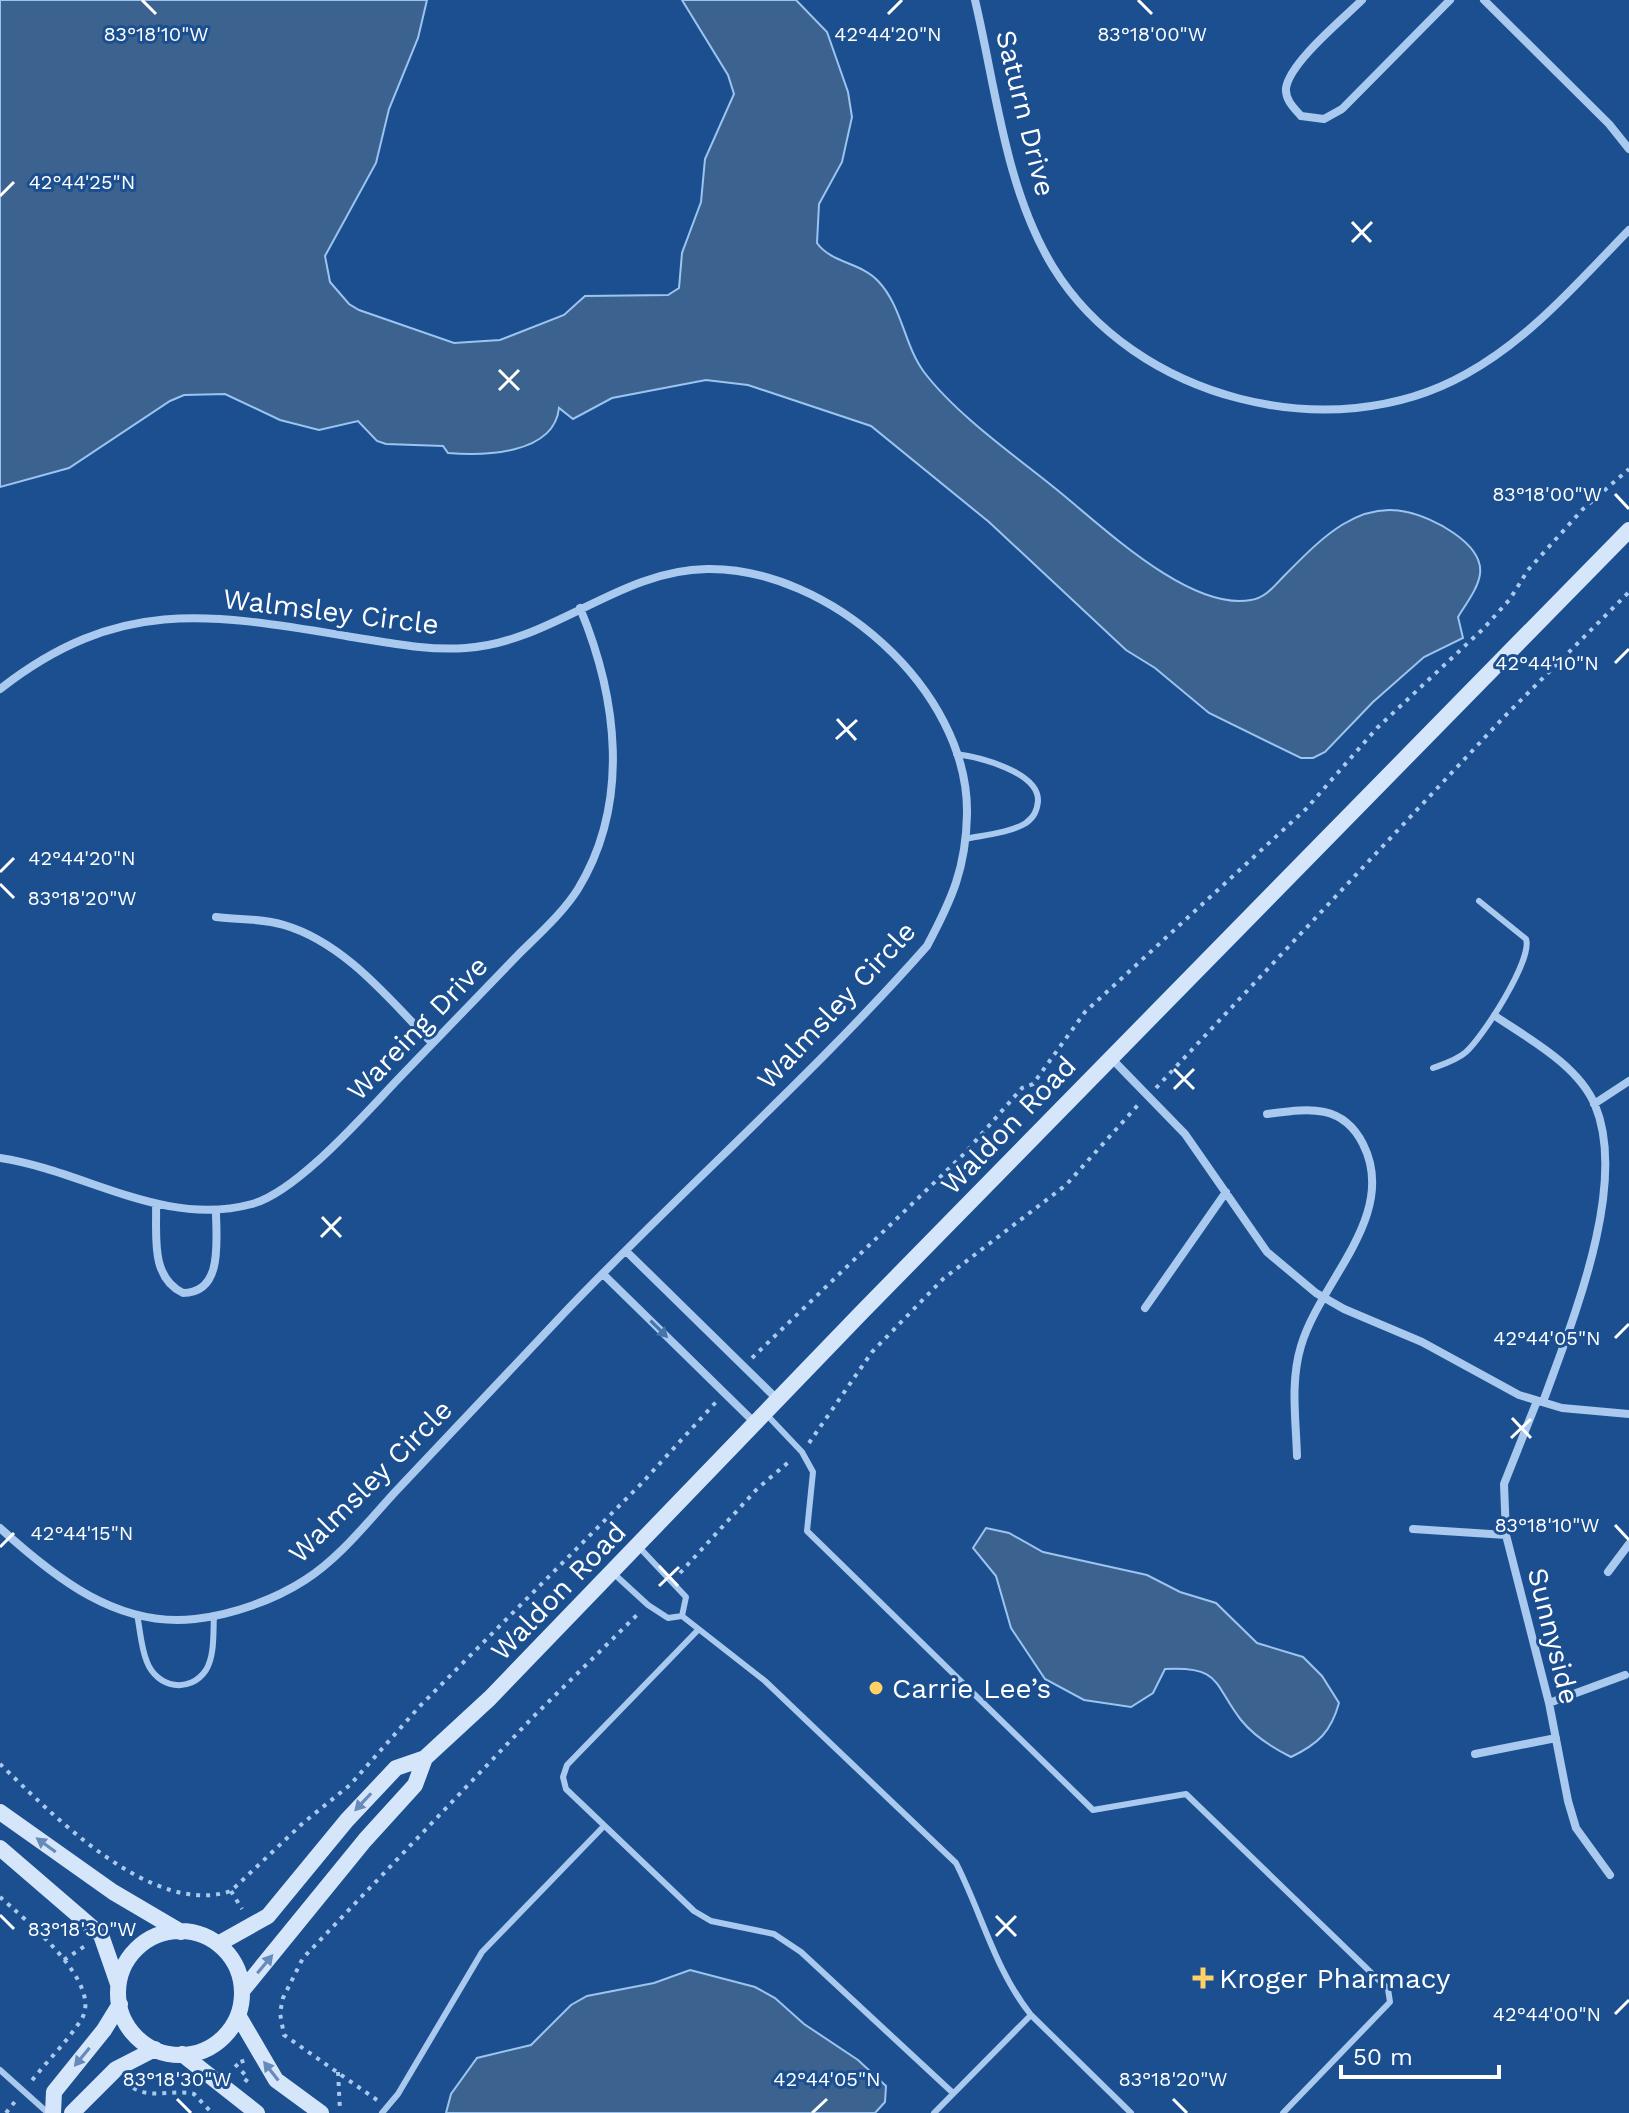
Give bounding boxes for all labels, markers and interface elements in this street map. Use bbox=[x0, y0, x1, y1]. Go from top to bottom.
text: 83°18'10"W bbox=[103, 22, 209, 46]
text: 42°44'20"N bbox=[834, 22, 942, 46]
text: 83°18'00"W bbox=[1097, 22, 1207, 46]
street label: Saturn Drive bbox=[989, 27, 1062, 200]
text: 42°44'25"N bbox=[29, 170, 135, 194]
text: 83°18'00"W bbox=[1492, 482, 1602, 506]
street label: Walmsley Circle bbox=[221, 582, 441, 641]
text: 42°44'10"N bbox=[1495, 651, 1599, 675]
text: 42°44'20"N bbox=[28, 846, 136, 870]
text: 83°18'20"W bbox=[28, 886, 136, 910]
street label: Walmsley Circle bbox=[750, 915, 922, 1096]
street label: Wareing Drive bbox=[340, 949, 494, 1107]
street label: Waldon Road bbox=[934, 1049, 1083, 1201]
one-way arrow bbox=[649, 1319, 668, 1337]
text: 42°44'05"N bbox=[1493, 1326, 1601, 1350]
street label: Walmsley Circle bbox=[282, 1393, 459, 1570]
text: 83°18'10"W bbox=[1494, 1513, 1600, 1537]
street label: Waldon Road bbox=[484, 1515, 633, 1667]
text: 42°44'15"N bbox=[31, 1521, 133, 1545]
street label: Sunnyside bbox=[1521, 1565, 1586, 1708]
place label: Carrie Lee’s bbox=[892, 1672, 1051, 1705]
marker: Carrie Lee’s bbox=[867, 1679, 885, 1697]
one-way arrow bbox=[355, 1792, 373, 1811]
one-way arrow bbox=[35, 1837, 57, 1853]
text: 83°18'30"W bbox=[28, 1917, 136, 1941]
one-way arrow bbox=[256, 1955, 273, 1975]
place label: Kroger Pharmacy bbox=[1219, 1962, 1451, 1995]
marker: Kroger Pharmacy bbox=[1194, 1969, 1212, 1987]
text: 42°44'00"N bbox=[1493, 2002, 1601, 2026]
scale bar bbox=[1341, 2029, 1499, 2079]
text: 50 m bbox=[1353, 2043, 1413, 2071]
one-way arrow bbox=[74, 2047, 91, 2067]
one-way arrow bbox=[262, 2061, 279, 2082]
text: 83°18'30"W bbox=[123, 2067, 231, 2091]
text: 42°44'05"N bbox=[773, 2067, 881, 2091]
text: 83°18'20"W bbox=[1119, 2067, 1227, 2091]

